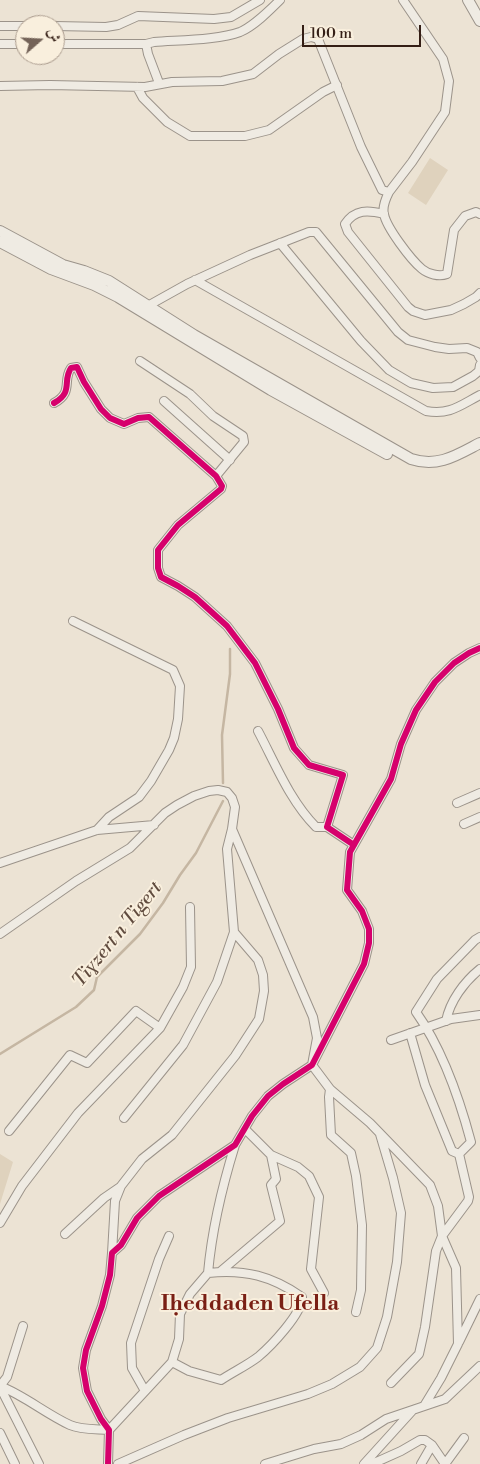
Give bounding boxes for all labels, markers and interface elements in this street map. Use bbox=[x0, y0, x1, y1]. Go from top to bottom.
north arrow bbox=[15, 15, 65, 65]
scale bar bbox=[305, 15, 424, 47]
text: 100 m bbox=[310, 24, 352, 43]
text: ش bbox=[42, 26, 64, 45]
water label: Tiɣzert n Tigert bbox=[68, 878, 168, 992]
district label: Iḥeddaden Ufella bbox=[161, 1292, 339, 1318]

